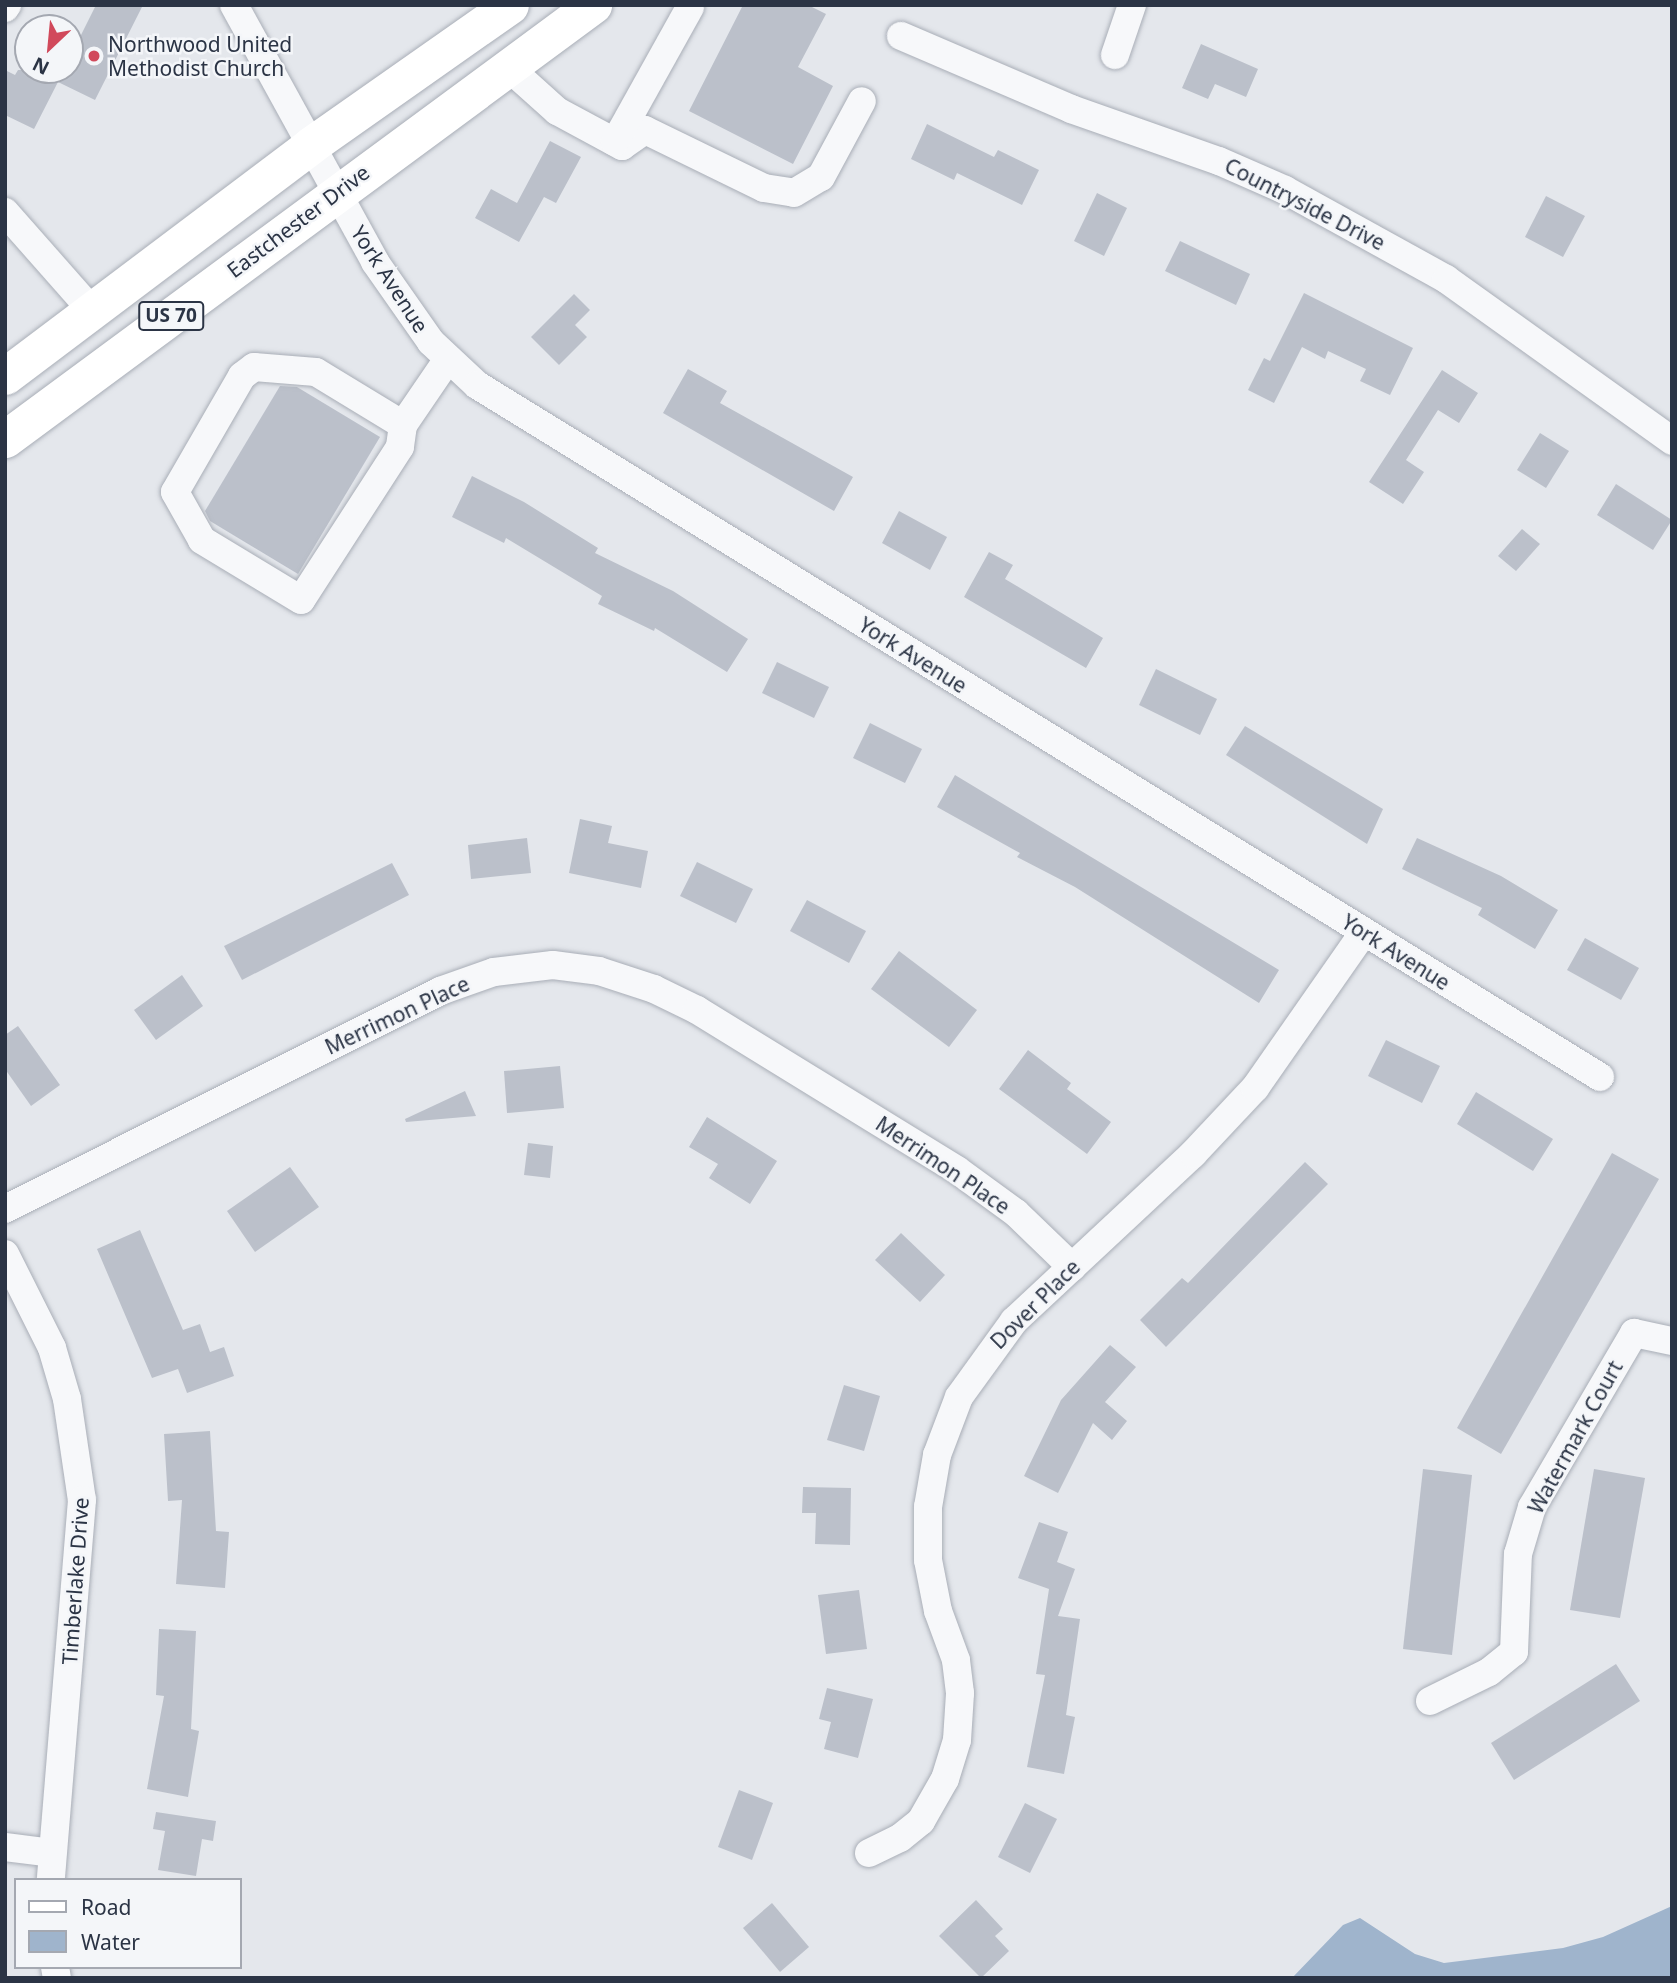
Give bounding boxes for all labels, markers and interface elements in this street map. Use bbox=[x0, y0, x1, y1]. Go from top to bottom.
north arrow bbox=[14, 14, 84, 84]
place label: Northwood United Methodist Church bbox=[108, 31, 292, 81]
marker: Northwood United Methodist Church bbox=[86, 48, 102, 64]
text: N bbox=[28, 51, 53, 81]
street label: Countryside Drive bbox=[1221, 153, 1389, 255]
street label: Eastchester Drive bbox=[222, 159, 374, 283]
street label: York Avenue bbox=[346, 221, 434, 337]
road number: US 70 bbox=[138, 300, 204, 332]
street label: York Avenue bbox=[854, 612, 972, 698]
street label: York Avenue bbox=[1337, 909, 1455, 995]
street label: Merrimon Place bbox=[321, 971, 473, 1059]
street label: Merrimon Place bbox=[871, 1111, 1015, 1219]
street label: Dover Place bbox=[985, 1254, 1085, 1354]
street label: Watermark Court bbox=[1523, 1356, 1627, 1518]
street label: Timberlake Drive bbox=[57, 1496, 93, 1666]
legend bbox=[14, 1878, 242, 1969]
text: Road bbox=[81, 1893, 131, 1921]
text: Water bbox=[81, 1928, 140, 1956]

